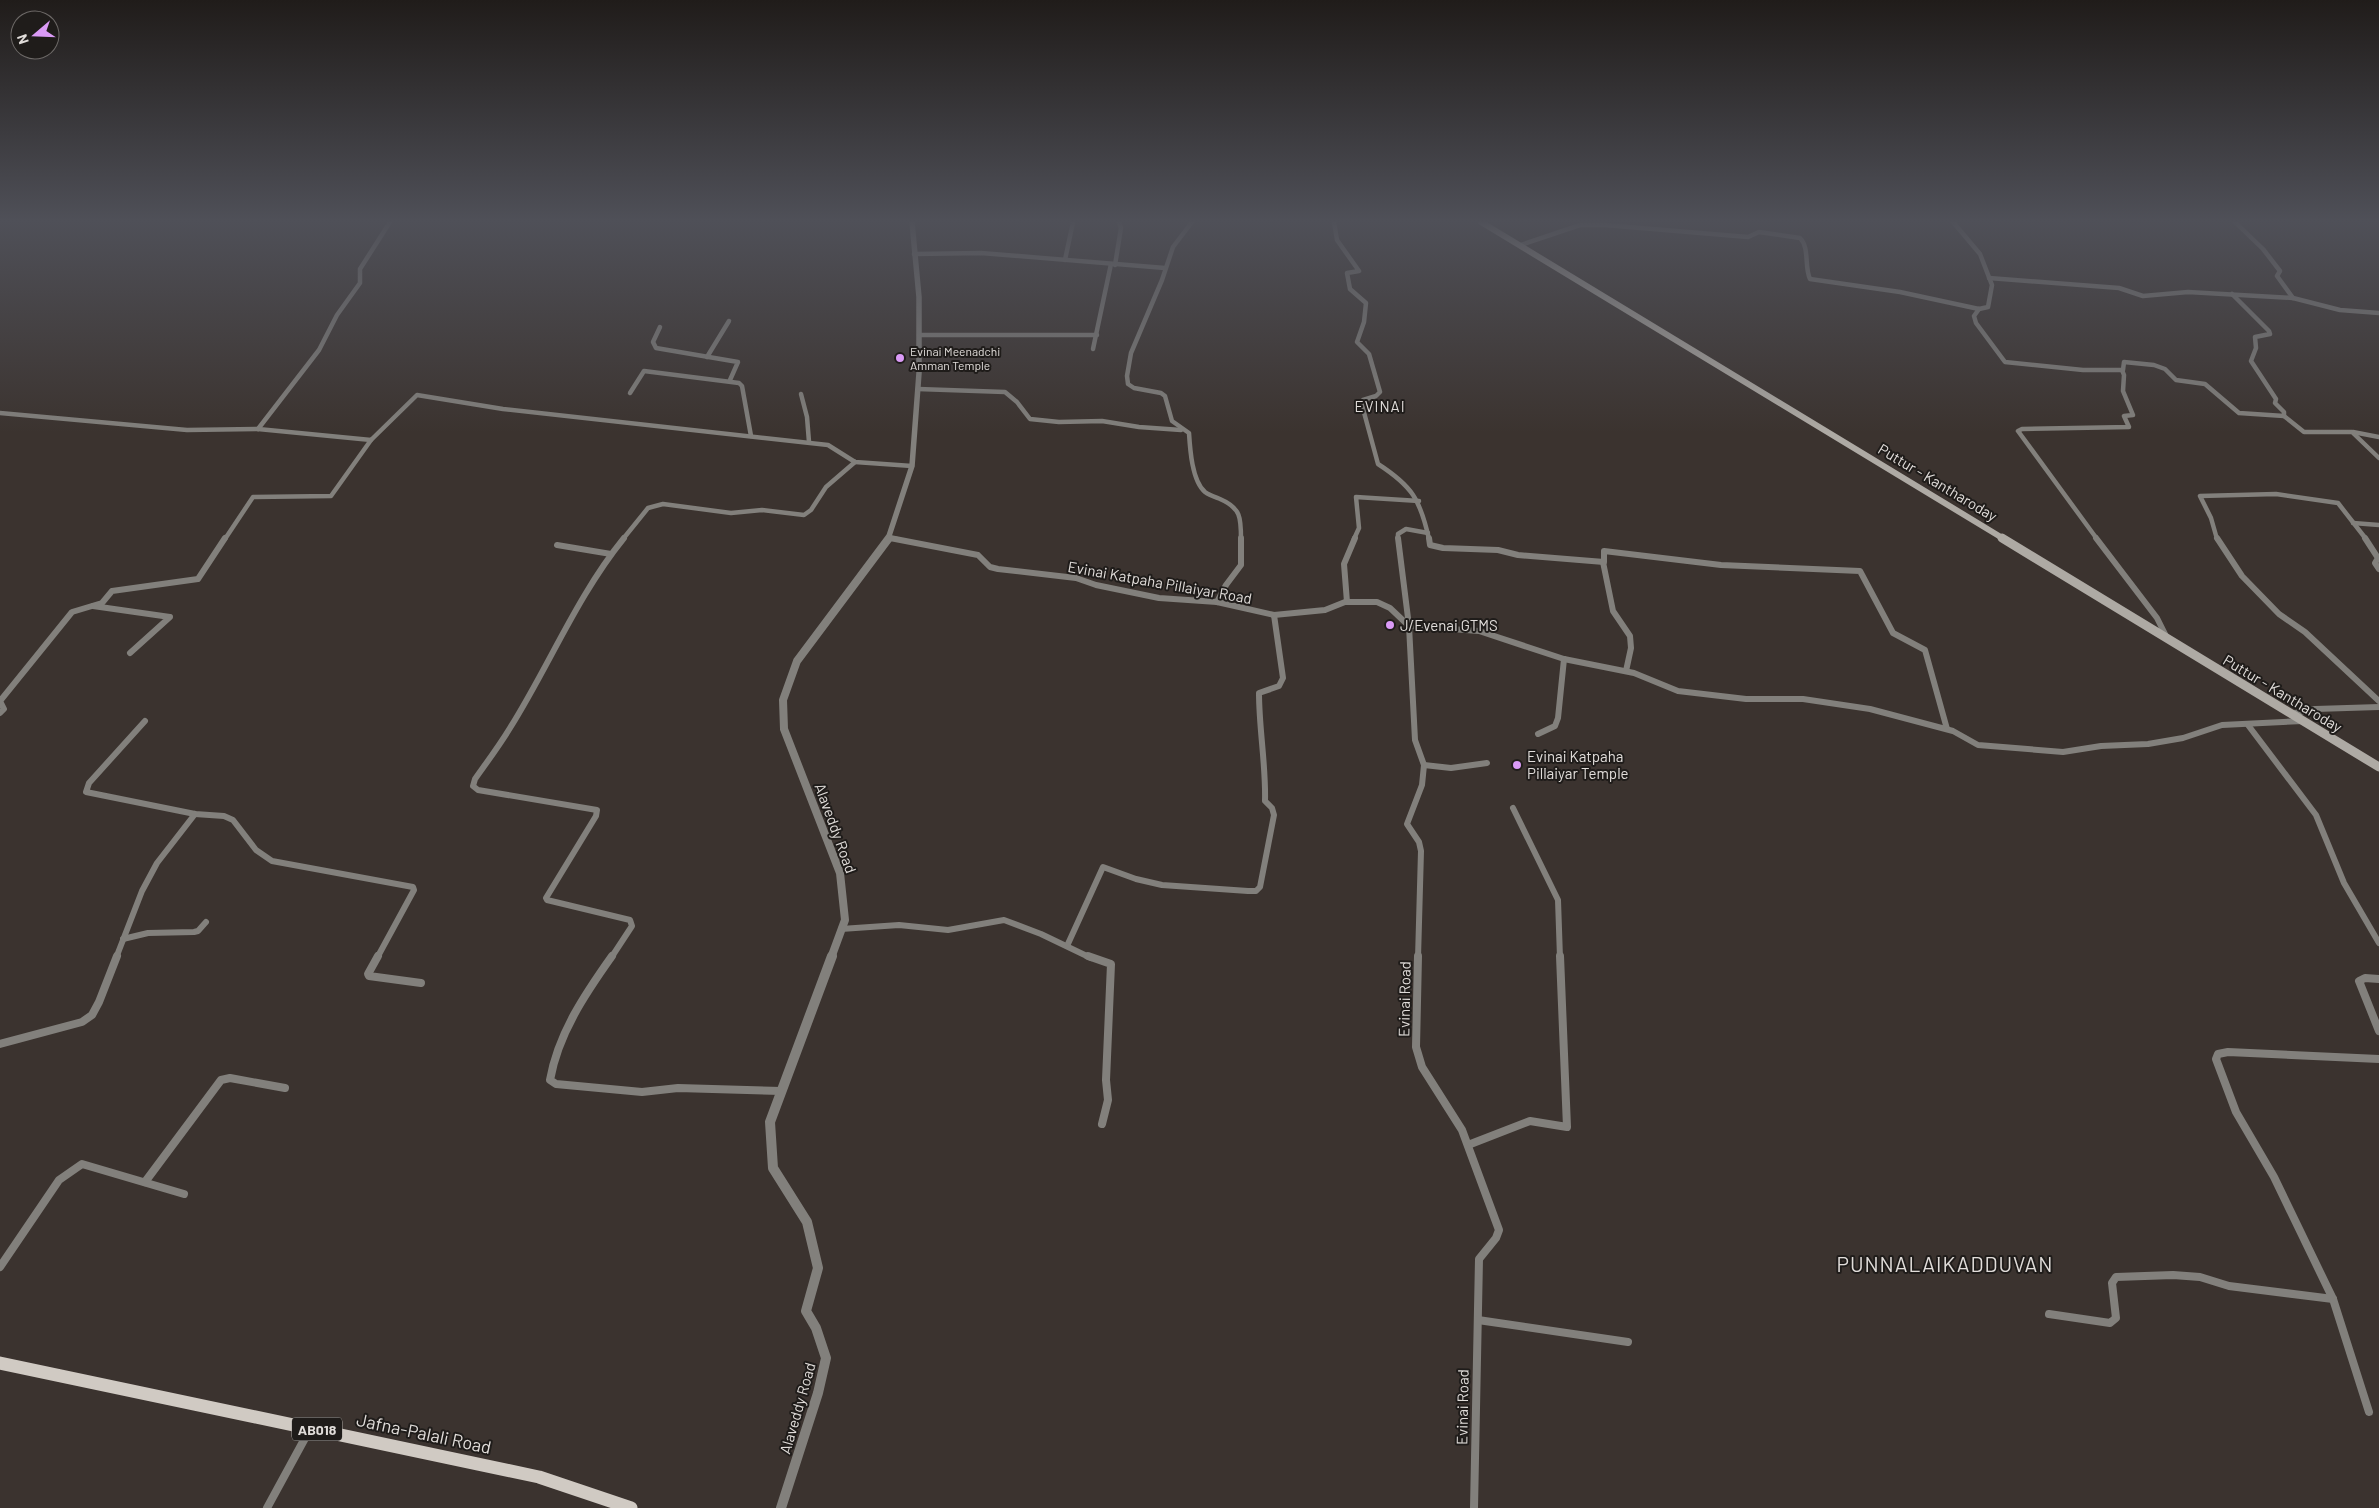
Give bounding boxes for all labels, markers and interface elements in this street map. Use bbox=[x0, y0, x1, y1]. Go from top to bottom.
north arrow bbox=[10, 10, 60, 60]
text: N bbox=[13, 32, 32, 47]
place label: Evinai Meenadchi Amman Temple bbox=[910, 344, 1000, 372]
marker: Evinai Meenadchi Amman Temple bbox=[894, 352, 906, 364]
district label: EVINAI bbox=[1354, 397, 1406, 415]
street label: Puttur - Kantharoday bbox=[1875, 439, 2001, 525]
street label: Evinai Katpaha Pillaiyar Road bbox=[1067, 557, 1253, 607]
place label: J/Evenai GTMS bbox=[1400, 616, 1498, 634]
marker: J/Evenai GTMS bbox=[1384, 619, 1396, 631]
street label: Puttur - Kantharoday bbox=[2220, 650, 2346, 736]
place label: Evinai Katpaha Pillaiyar Temple bbox=[1527, 747, 1629, 782]
marker: Evinai Katpaha Pillaiyar Temple bbox=[1511, 759, 1523, 771]
street label: Alaveddy Road bbox=[811, 781, 861, 875]
street label: Evinai Road bbox=[1394, 961, 1414, 1037]
district label: PUNNALAIKADDUVAN bbox=[1837, 1251, 2053, 1276]
street label: Alaveddy Road bbox=[775, 1360, 819, 1456]
street label: Evinai Road bbox=[1452, 1369, 1472, 1445]
street label: Jafna-Palali Road bbox=[355, 1408, 493, 1458]
road number: AB018 bbox=[292, 1418, 342, 1440]

